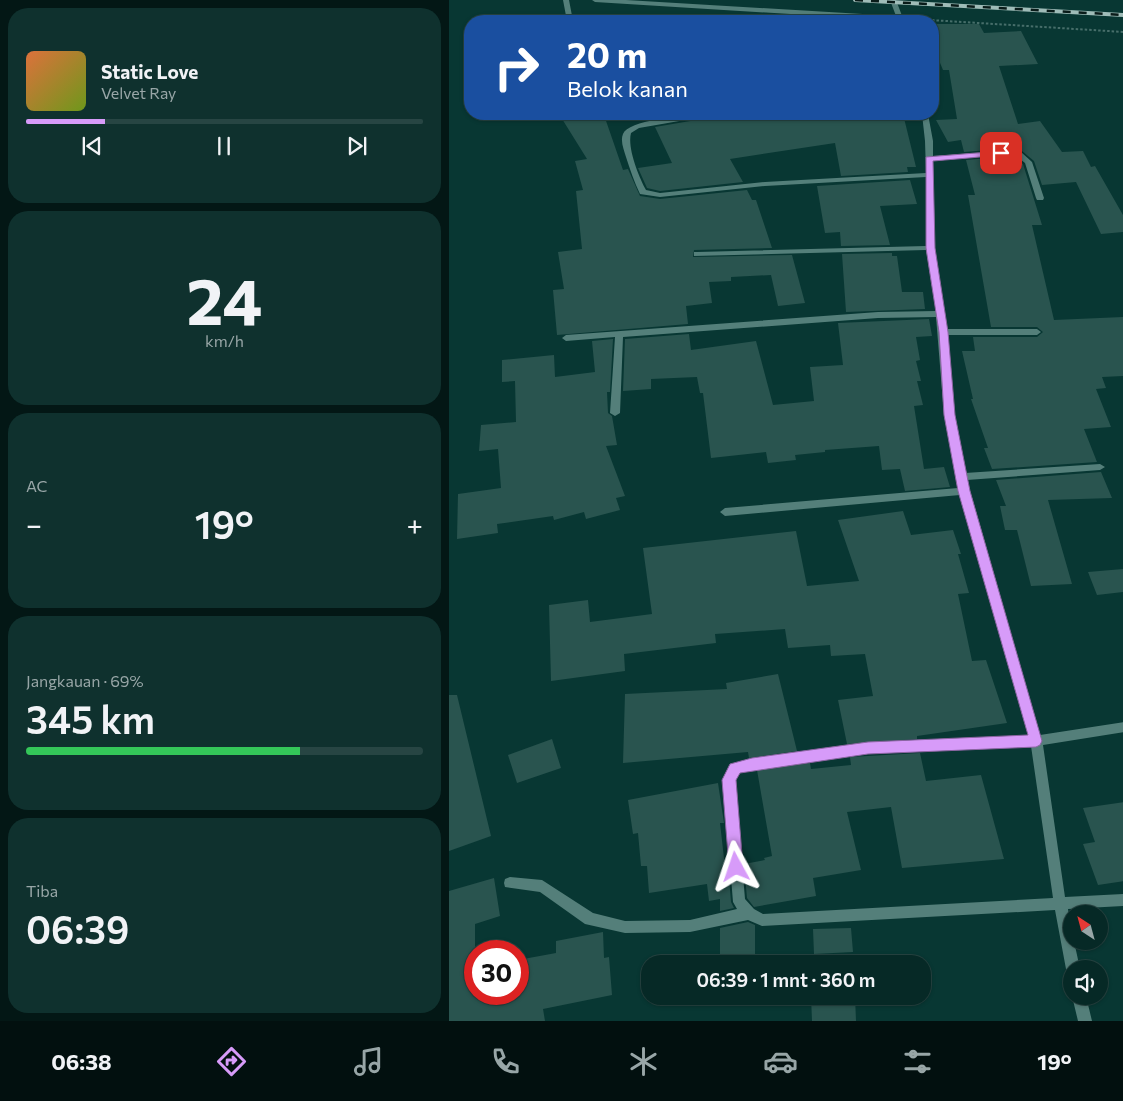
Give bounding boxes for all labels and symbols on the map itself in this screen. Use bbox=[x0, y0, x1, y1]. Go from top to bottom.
pin bbox=[980, 132, 1022, 174]
position arrow bbox=[709, 840, 761, 892]
north arrow bbox=[1063, 905, 1108, 950]
speed limit sign: 30 bbox=[464, 940, 529, 1005]

